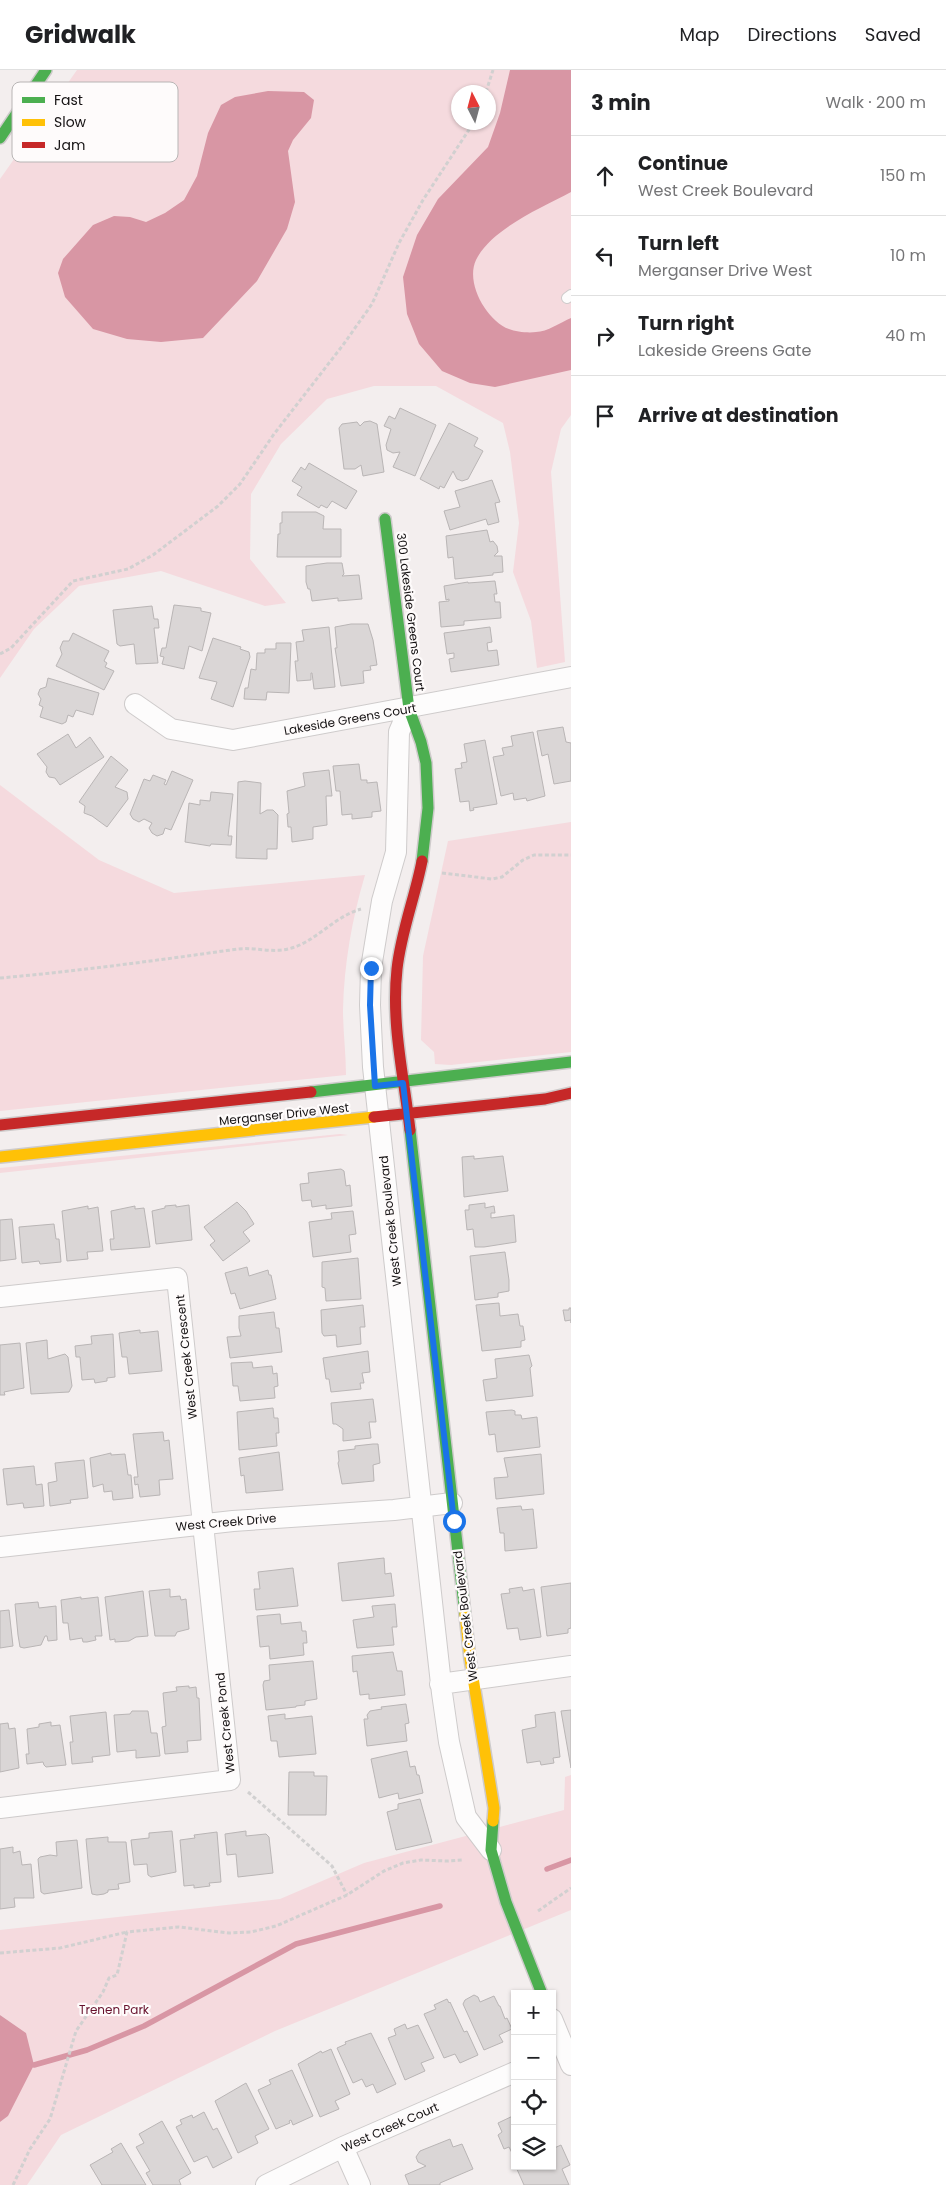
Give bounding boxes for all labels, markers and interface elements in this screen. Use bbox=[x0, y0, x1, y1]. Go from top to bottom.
text: Gridwalk bbox=[25, 18, 136, 51]
text: Map bbox=[680, 22, 719, 47]
text: Directions bbox=[747, 22, 837, 47]
text: Saved bbox=[865, 22, 921, 47]
legend bbox=[12, 82, 178, 162]
north arrow bbox=[451, 85, 496, 130]
text: 3 min bbox=[591, 88, 651, 117]
text: Fast bbox=[54, 90, 83, 110]
text: Walk · 200 m bbox=[825, 91, 926, 114]
text: Slow bbox=[54, 112, 87, 132]
text: Jam bbox=[54, 135, 85, 155]
text: Continue bbox=[638, 150, 728, 177]
icon: ahead bbox=[591, 162, 619, 190]
text: 150 m bbox=[880, 164, 926, 187]
text: West Creek Boulevard bbox=[638, 179, 813, 202]
text: Turn left bbox=[638, 230, 719, 257]
icon: left bbox=[591, 242, 619, 270]
text: 10 m bbox=[890, 244, 926, 267]
text: Merganser Drive West bbox=[638, 259, 812, 282]
text: Turn right bbox=[638, 310, 734, 337]
icon: right bbox=[591, 322, 619, 350]
text: 40 m bbox=[885, 324, 926, 347]
text: Lakeside Greens Gate bbox=[638, 339, 811, 362]
icon: arrive bbox=[591, 402, 619, 430]
text: Arrive at destination bbox=[638, 402, 839, 429]
street label: 300 Lakeside Greens Court bbox=[393, 532, 429, 692]
street label: Lakeside Greens Court bbox=[282, 699, 418, 739]
route end bbox=[360, 957, 383, 980]
street label: Merganser Drive West bbox=[218, 1099, 350, 1129]
street label: West Creek Boulevard bbox=[375, 1155, 405, 1287]
street label: West Creek Crescent bbox=[171, 1294, 201, 1420]
street label: West Creek Drive bbox=[175, 1509, 277, 1535]
route start bbox=[443, 1510, 466, 1533]
street label: West Creek Boulevard bbox=[449, 1550, 481, 1682]
street label: West Creek Pond bbox=[211, 1672, 239, 1774]
map controls bbox=[511, 1990, 556, 2170]
button: + bbox=[511, 1990, 556, 2035]
park label: Trenen Park bbox=[79, 2001, 150, 2018]
button: − bbox=[511, 2035, 556, 2080]
button: locate bbox=[511, 2080, 556, 2125]
street label: West Creek Court bbox=[339, 2098, 441, 2156]
button: layers bbox=[511, 2125, 556, 2170]

